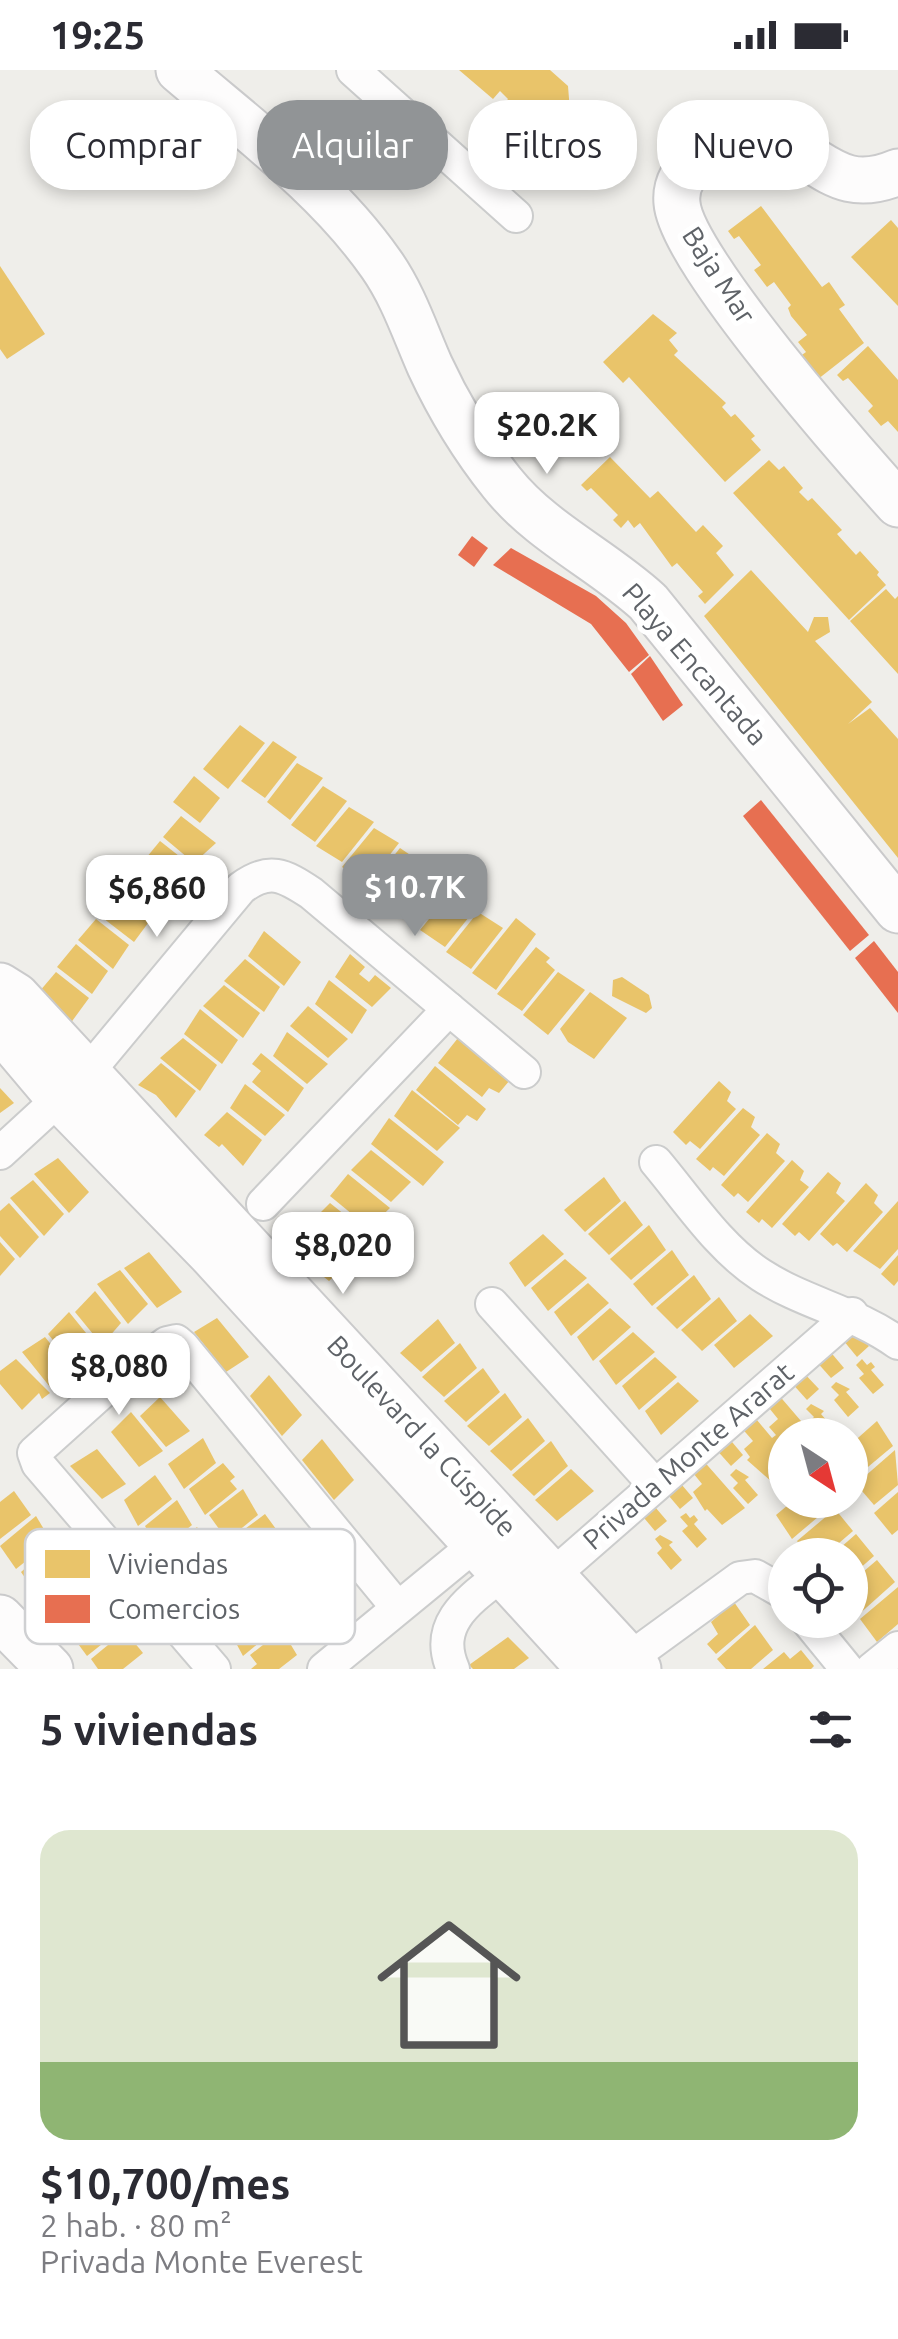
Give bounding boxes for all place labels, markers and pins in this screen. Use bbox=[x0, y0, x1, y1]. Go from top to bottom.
pin: $20.2K bbox=[466, 392, 628, 477]
pin: $10.7K bbox=[334, 854, 496, 939]
pin: $6,860 bbox=[76, 855, 238, 940]
pin: $8,020 bbox=[262, 1212, 424, 1297]
pin: $8,080 bbox=[38, 1333, 200, 1418]

